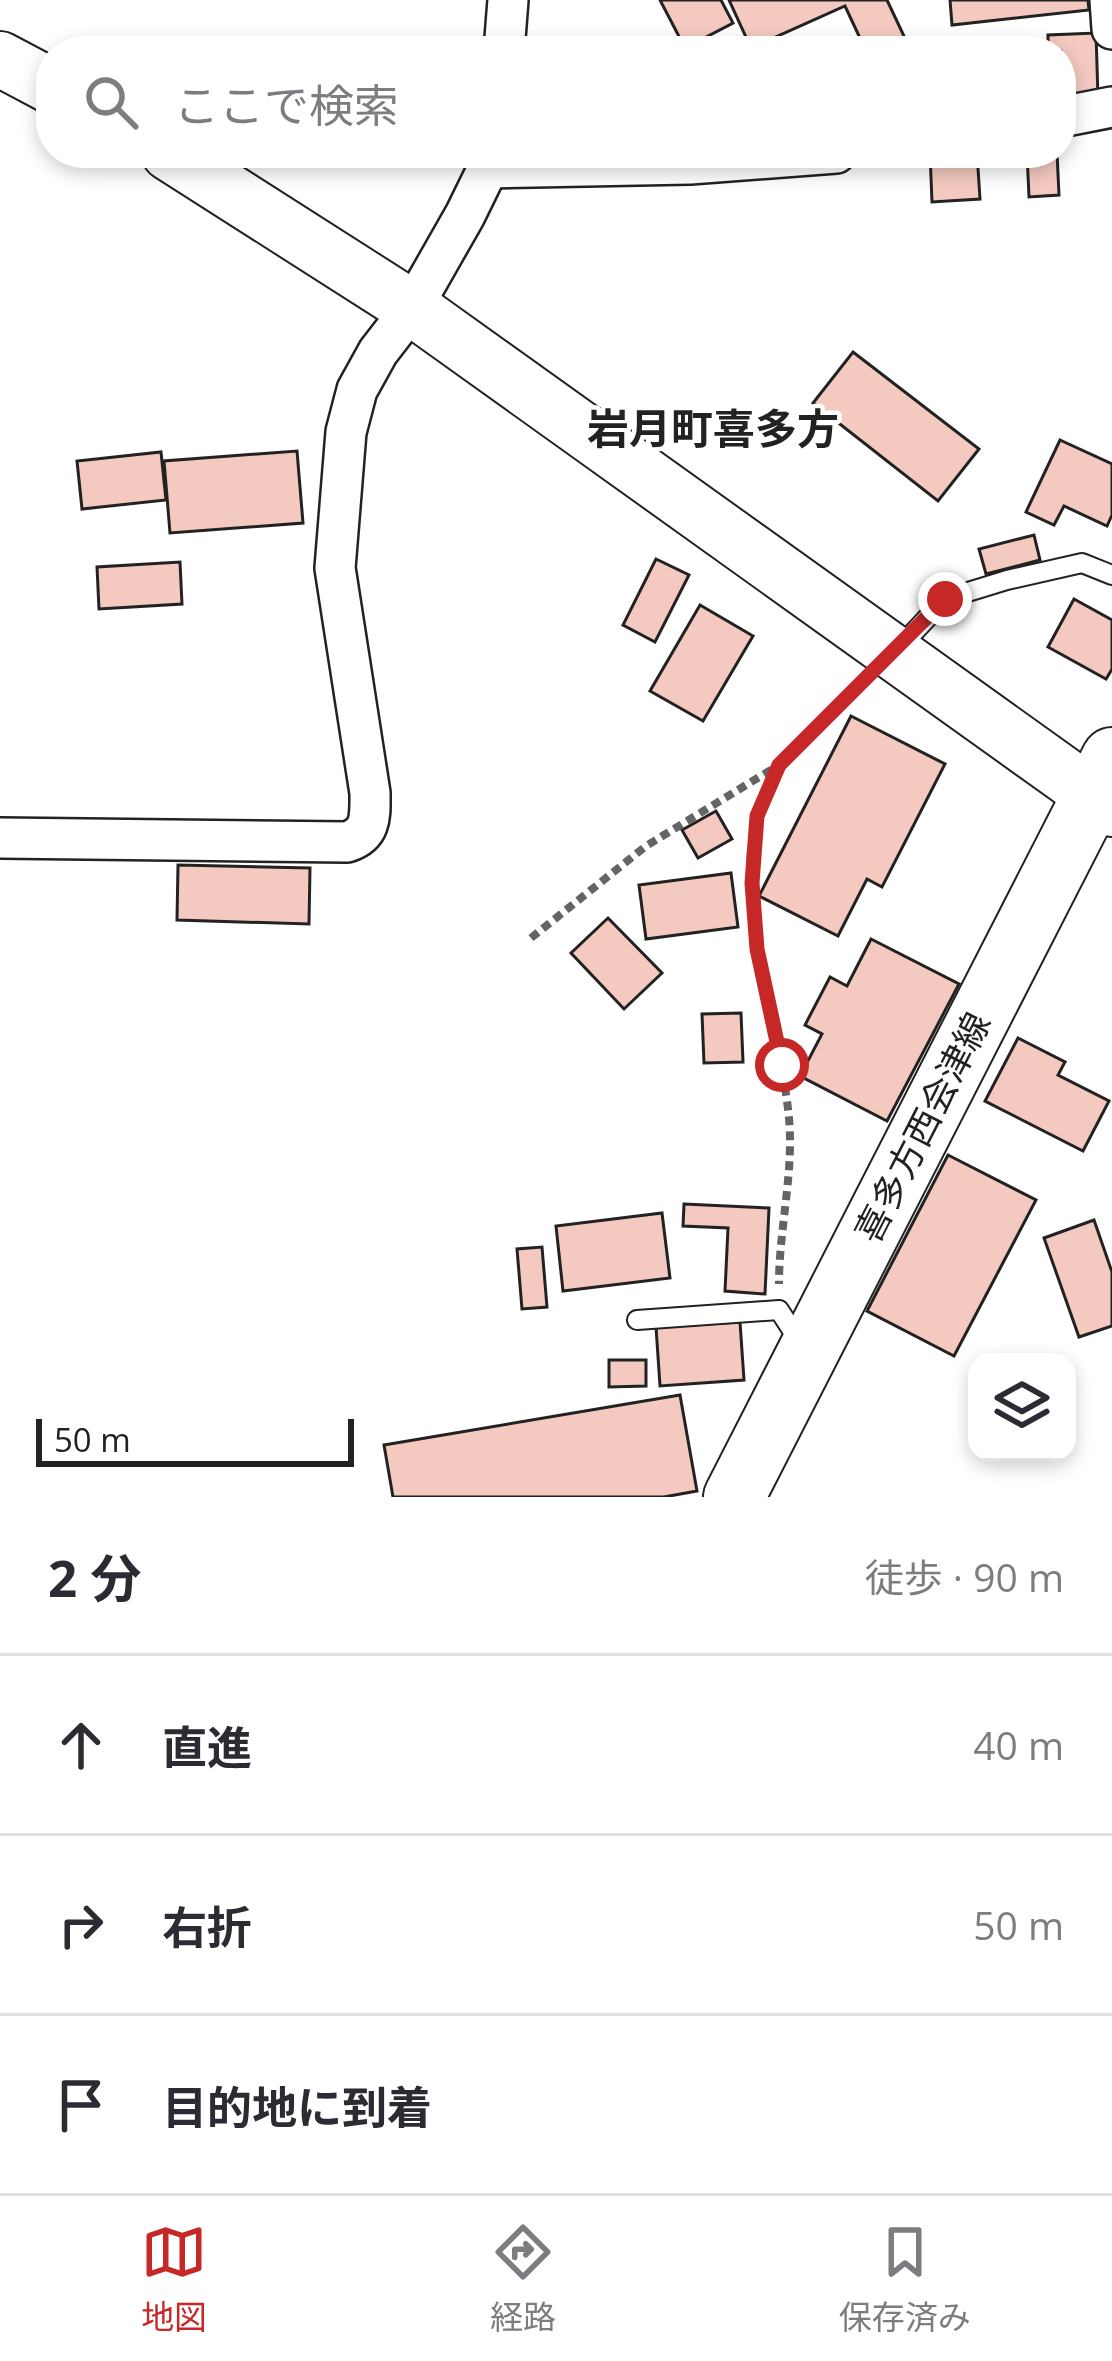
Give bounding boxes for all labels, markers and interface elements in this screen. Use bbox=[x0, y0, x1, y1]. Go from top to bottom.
search box bbox=[36, 36, 1076, 168]
icon: search bbox=[78, 69, 144, 135]
text: ここで検索 bbox=[174, 74, 399, 135]
district label: 岩月町喜多方 bbox=[587, 399, 839, 456]
route end bbox=[918, 572, 972, 626]
street label: 喜多方西会津線 bbox=[843, 1004, 1001, 1250]
route start bbox=[755, 1038, 809, 1092]
map controls bbox=[968, 1353, 1076, 1461]
button: layers bbox=[968, 1353, 1076, 1461]
scale bar bbox=[36, 1413, 354, 1466]
text: 50 m bbox=[54, 1417, 131, 1462]
text: 2 分 bbox=[48, 1542, 141, 1612]
text: 徒歩 · 90 m bbox=[865, 1550, 1064, 1603]
icon: ahead bbox=[48, 1712, 114, 1778]
text: 直進 bbox=[162, 1716, 252, 1777]
text: 40 m bbox=[973, 1718, 1064, 1771]
icon: right bbox=[48, 1892, 114, 1958]
text: 右折 bbox=[162, 1896, 252, 1957]
text: 50 m bbox=[973, 1898, 1064, 1951]
icon: arrive bbox=[48, 2072, 114, 2138]
text: 目的地に到着 bbox=[162, 2076, 432, 2137]
tab: 地図 bbox=[141, 2219, 207, 2339]
tab: 経路 bbox=[490, 2219, 556, 2339]
tab: 保存済み bbox=[839, 2219, 971, 2339]

